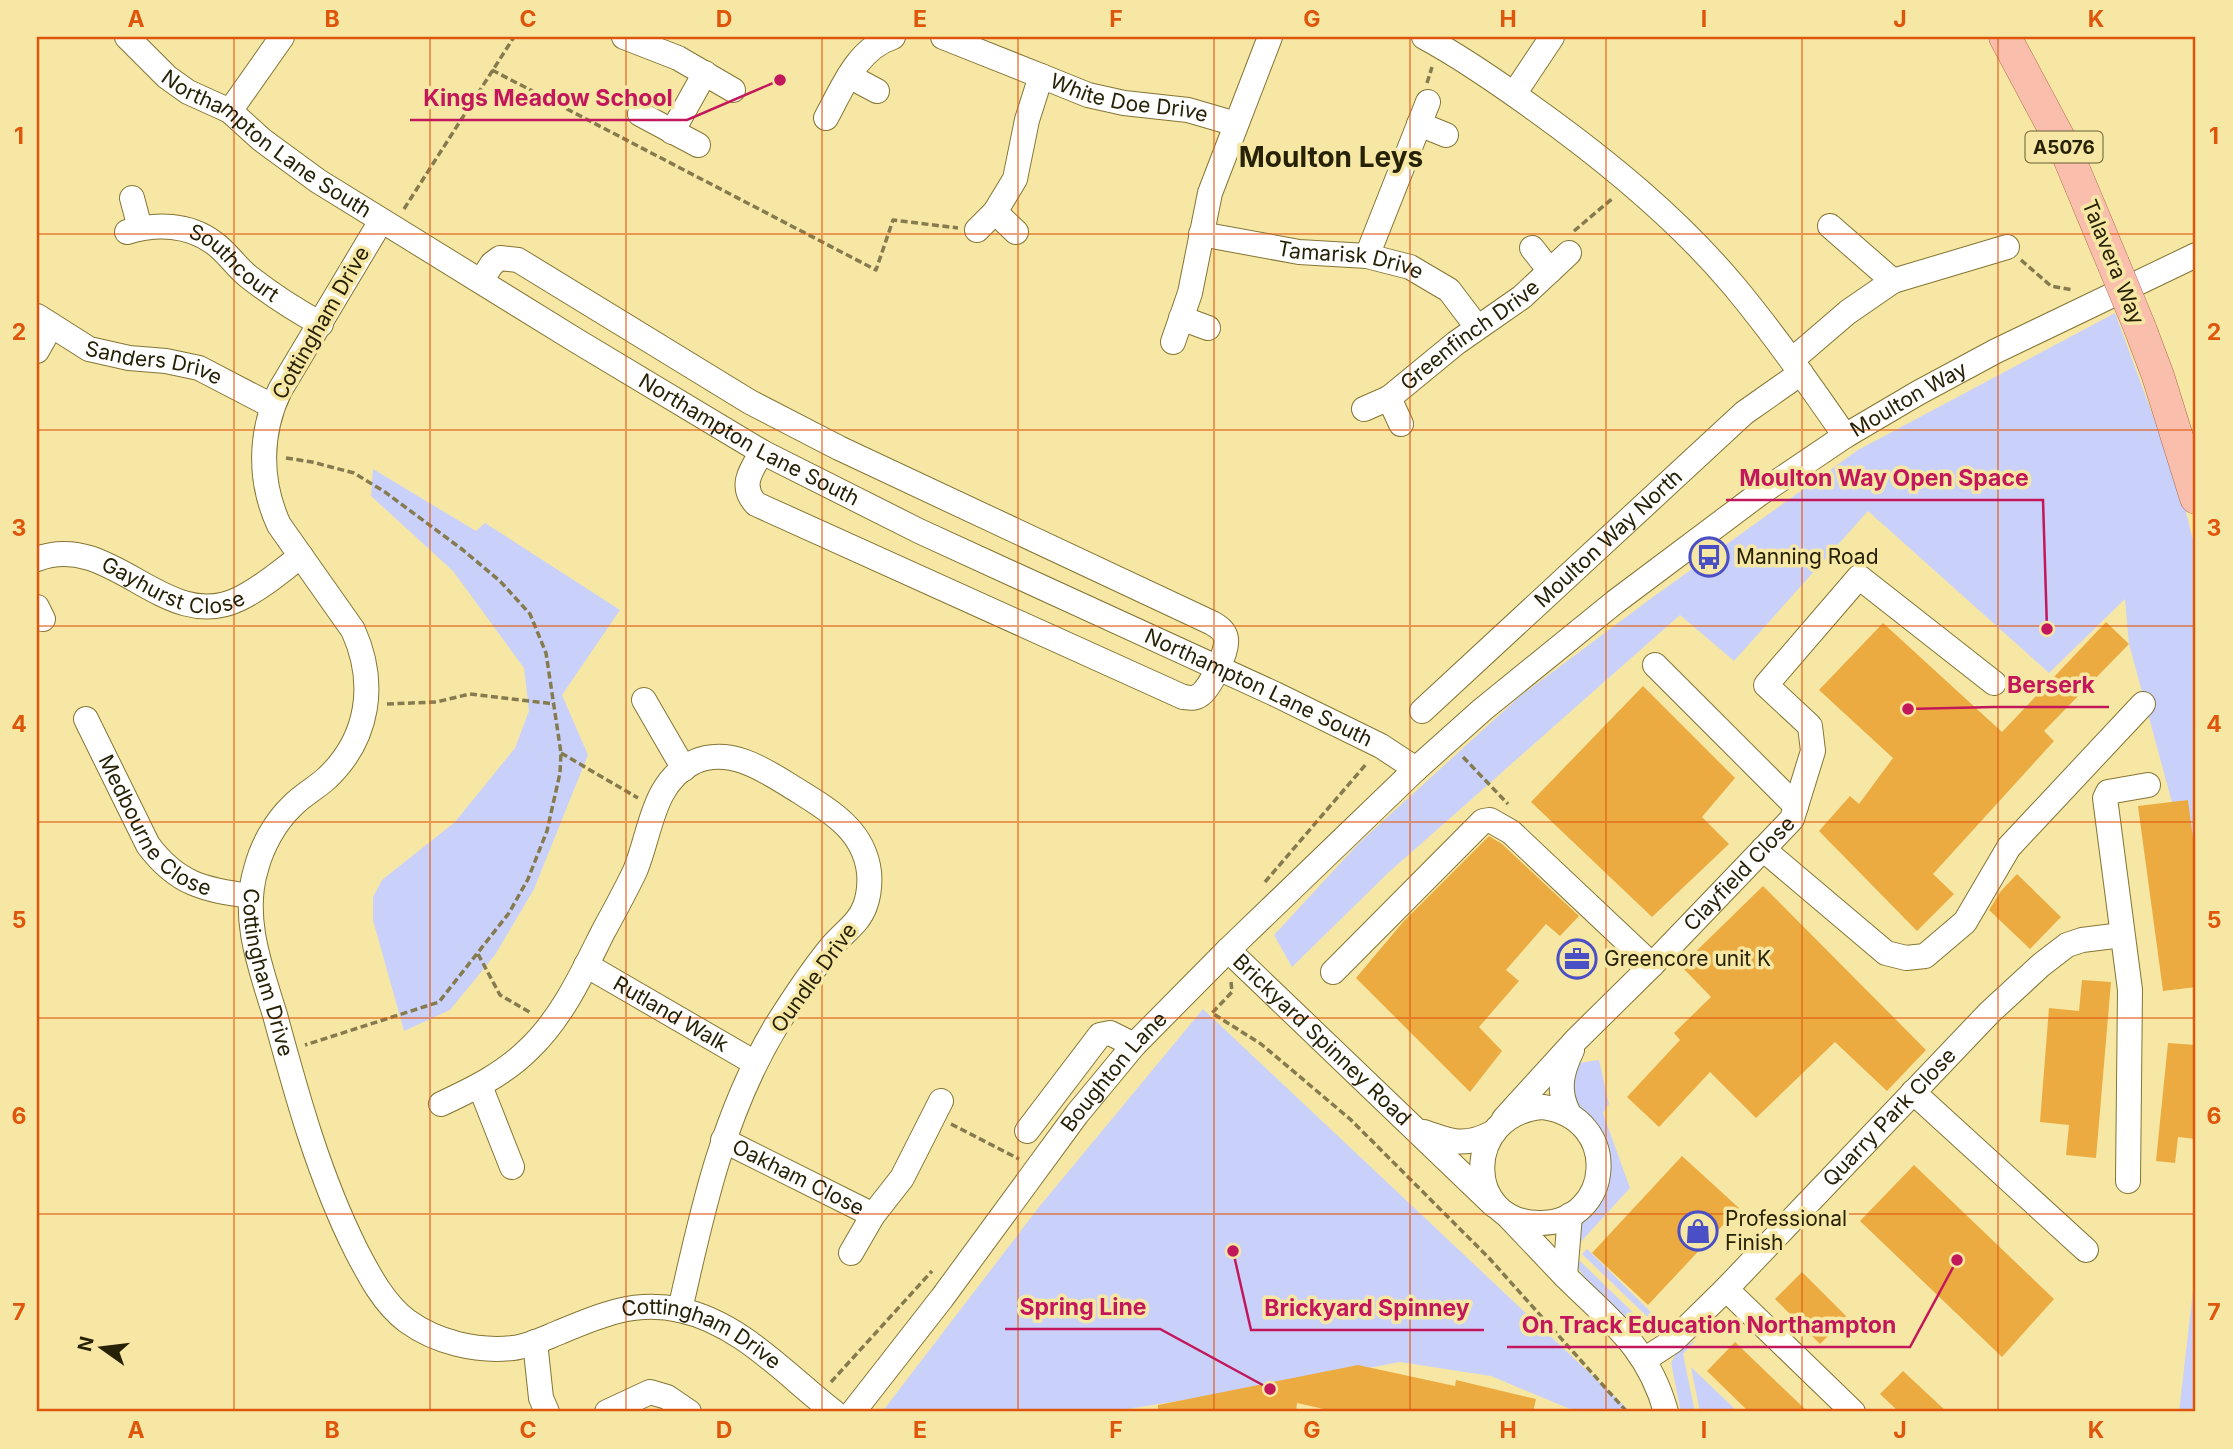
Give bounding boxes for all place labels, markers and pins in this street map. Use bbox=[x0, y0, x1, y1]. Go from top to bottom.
callout: Kings Meadow School bbox=[410, 76, 687, 120]
callout: Moulton Way Open Space bbox=[1726, 456, 2043, 500]
bus stop icon: Manning Road bbox=[1688, 536, 1730, 578]
place label: Manning Road bbox=[1736, 544, 1879, 569]
callout: Berserk bbox=[1993, 663, 2109, 707]
office icon: Greencore unit K bbox=[1556, 938, 1598, 980]
place label: Greencore unit K bbox=[1604, 946, 1771, 971]
place label: Professional Finish bbox=[1725, 1206, 1847, 1255]
shop icon: Professional Finish bbox=[1677, 1210, 1719, 1252]
callout: Spring Line bbox=[1005, 1285, 1160, 1329]
callout: Brickyard Spinney bbox=[1251, 1286, 1484, 1330]
callout: On Track Education Northampton bbox=[1507, 1303, 1910, 1347]

